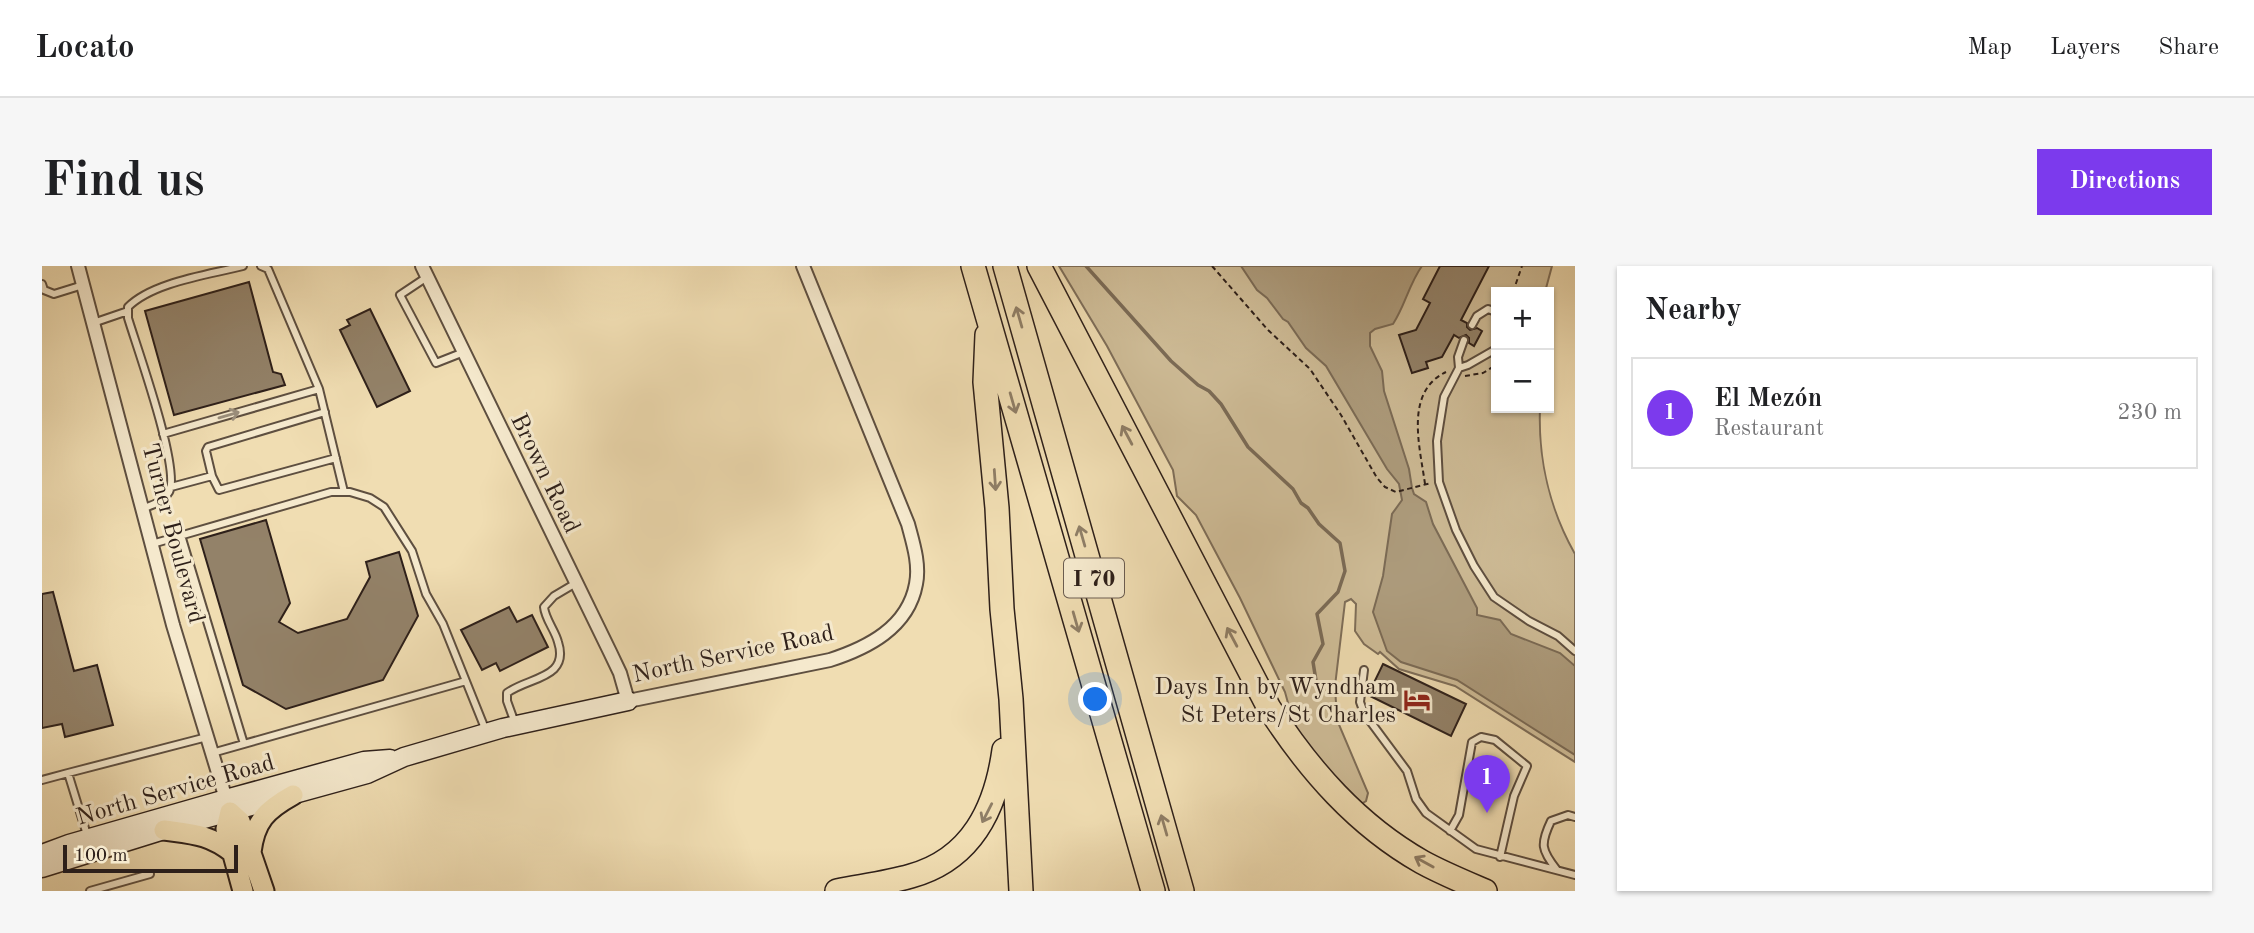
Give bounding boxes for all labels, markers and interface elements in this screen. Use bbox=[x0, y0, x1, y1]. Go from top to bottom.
text: Locato bbox=[35, 32, 135, 65]
text: Map bbox=[1968, 36, 2012, 60]
text: Layers bbox=[2050, 36, 2120, 60]
text: Share bbox=[2158, 36, 2219, 60]
button: Directions bbox=[2037, 149, 2212, 215]
text: Find us bbox=[42, 158, 205, 207]
map controls bbox=[1491, 287, 1554, 413]
button: + bbox=[1491, 287, 1554, 350]
text: Nearby bbox=[1645, 296, 1742, 326]
one-way arrow bbox=[1012, 306, 1025, 328]
button: − bbox=[1491, 350, 1554, 413]
text: El Mezón bbox=[1714, 386, 1822, 412]
one-way arrow bbox=[1008, 392, 1021, 414]
text: 1 bbox=[1663, 401, 1677, 424]
text: 230 m bbox=[2117, 401, 2182, 424]
one-way arrow bbox=[217, 408, 240, 421]
street label: Brown Road bbox=[505, 410, 583, 537]
text: Restaurant bbox=[1714, 417, 1824, 440]
one-way arrow bbox=[1119, 426, 1133, 446]
street label: Turner Boulevard bbox=[136, 441, 208, 626]
one-way arrow bbox=[989, 468, 1002, 491]
one-way arrow bbox=[1074, 525, 1087, 547]
road number: I 70 bbox=[1064, 558, 1124, 598]
one-way arrow bbox=[1071, 611, 1084, 633]
street label: North Service Road bbox=[631, 622, 836, 688]
one-way arrow bbox=[1225, 627, 1239, 648]
place label: Days Inn by Wyndham St Peters/St Charles bbox=[1154, 676, 1396, 728]
your location bbox=[1078, 682, 1112, 716]
hotel icon: Days Inn by Wyndham St Peters/St Charles bbox=[1402, 685, 1432, 715]
street label: North Service Road bbox=[74, 751, 277, 831]
pin: 1 bbox=[1464, 755, 1510, 813]
one-way arrow bbox=[979, 802, 993, 822]
one-way arrow bbox=[1157, 815, 1170, 837]
scale bar bbox=[63, 842, 238, 874]
text: 100 m bbox=[74, 847, 127, 866]
one-way arrow bbox=[1414, 855, 1434, 869]

